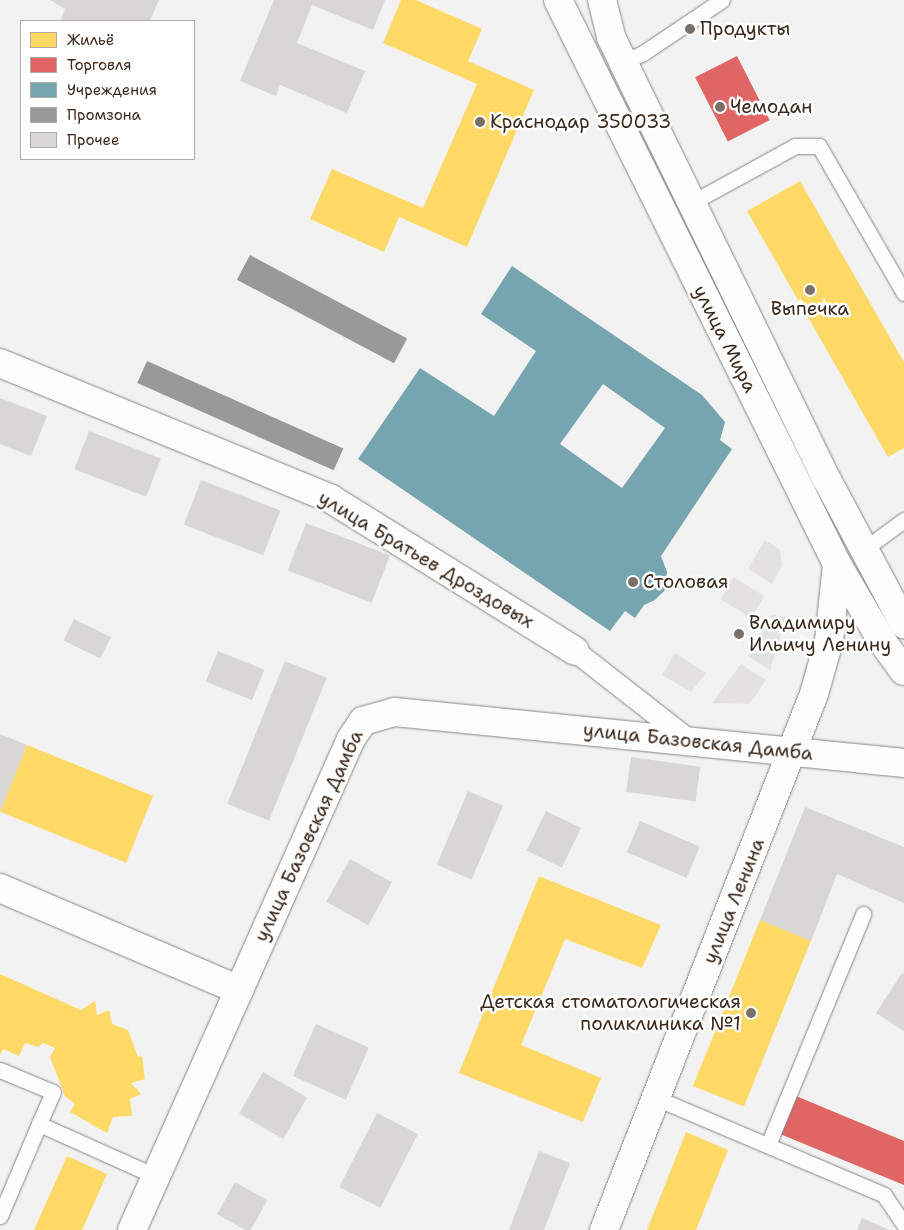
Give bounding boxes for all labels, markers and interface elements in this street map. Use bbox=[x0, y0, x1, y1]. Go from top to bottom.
place label: Продукты bbox=[700, 18, 790, 40]
legend bbox=[20, 20, 195, 160]
marker: Продукты bbox=[684, 23, 696, 35]
text: Жильё bbox=[67, 30, 114, 50]
text: Торговля bbox=[67, 55, 132, 75]
text: Учреждения bbox=[67, 80, 157, 100]
place label: Чемодан bbox=[730, 96, 813, 118]
marker: Чемодан bbox=[714, 101, 726, 113]
text: Промзона bbox=[67, 105, 141, 125]
place label: Краснодар 350033 bbox=[490, 111, 671, 133]
marker: Краснодар 350033 bbox=[474, 116, 486, 128]
text: Прочее bbox=[67, 130, 119, 150]
street label: улица Мира bbox=[688, 282, 762, 396]
marker: Выпечка bbox=[804, 284, 816, 296]
place label: Выпечка bbox=[771, 298, 849, 320]
street label: улица Братьев Дроздовых bbox=[314, 487, 538, 633]
place label: Столовая bbox=[643, 571, 728, 593]
marker: Столовая bbox=[627, 576, 639, 588]
place label: Владимиру Ильичу Ленину bbox=[749, 612, 891, 656]
marker: Владимиру Ильичу Ленину bbox=[733, 628, 745, 640]
street label: улица Базовская Дамба bbox=[582, 719, 814, 765]
street label: улица Базовская Дамба bbox=[250, 727, 368, 945]
street label: улица Ленина bbox=[698, 835, 770, 967]
place label: Детская стоматологическая поликлиника №1 bbox=[480, 991, 741, 1035]
marker: Детская стоматологическая поликлиника №1 bbox=[745, 1007, 757, 1019]

